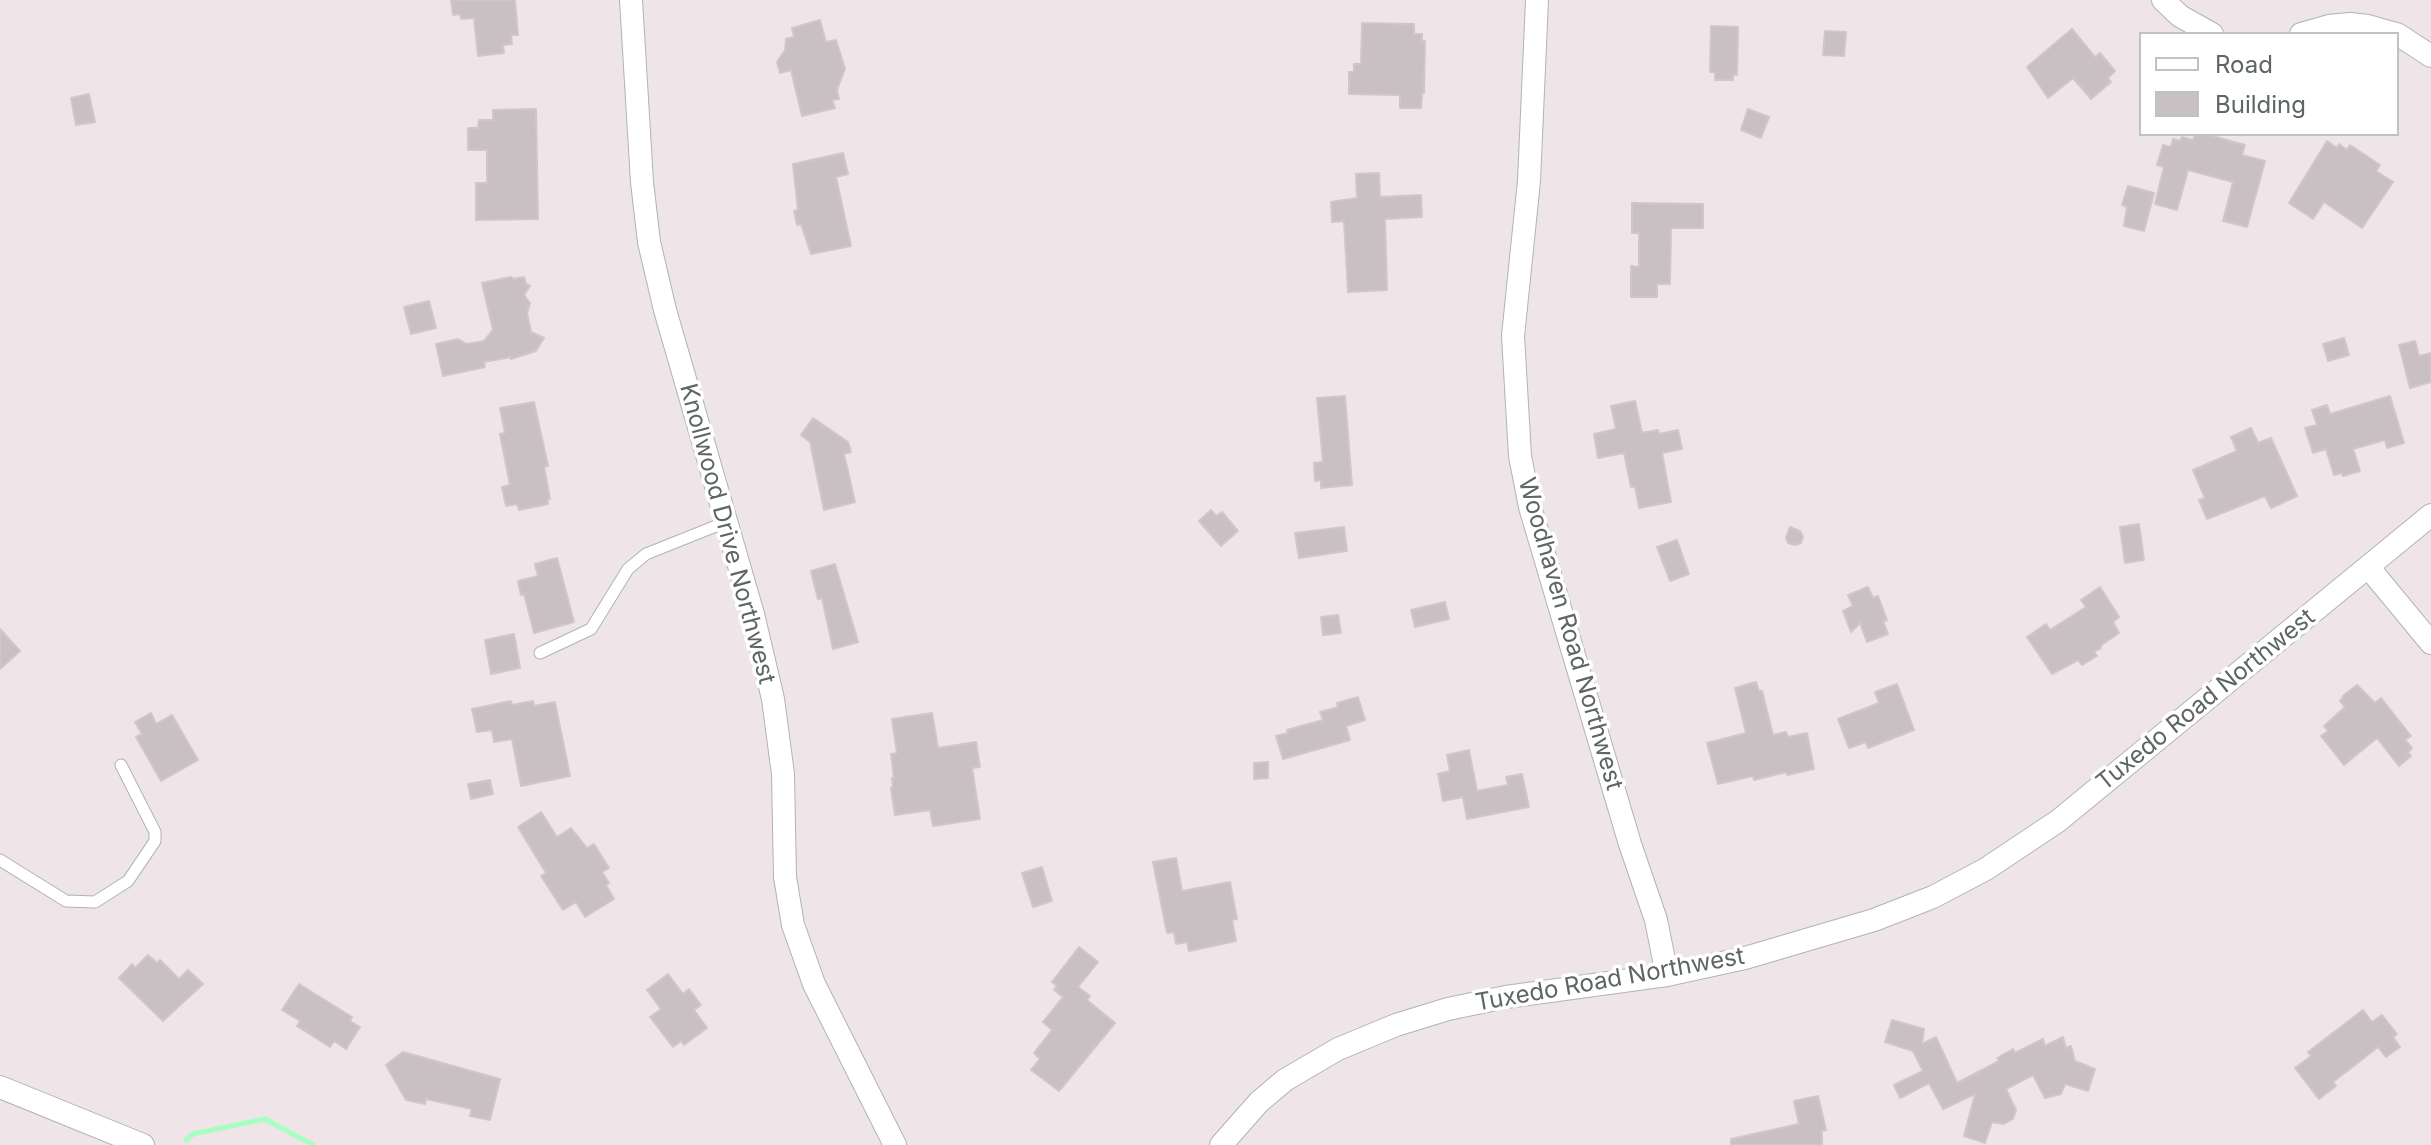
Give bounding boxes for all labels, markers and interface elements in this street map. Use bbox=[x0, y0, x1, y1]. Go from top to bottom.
legend bbox=[2139, 32, 2399, 136]
text: Road bbox=[2215, 50, 2273, 79]
text: Building bbox=[2215, 90, 2306, 119]
street label: Knollwood Drive Northwest bbox=[673, 381, 781, 687]
street label: Woodhaven Road Northwest bbox=[1512, 475, 1628, 793]
street label: Tuxedo Road Northwest bbox=[2091, 603, 2321, 797]
street label: Tuxedo Road Northwest bbox=[1473, 942, 1747, 1018]

